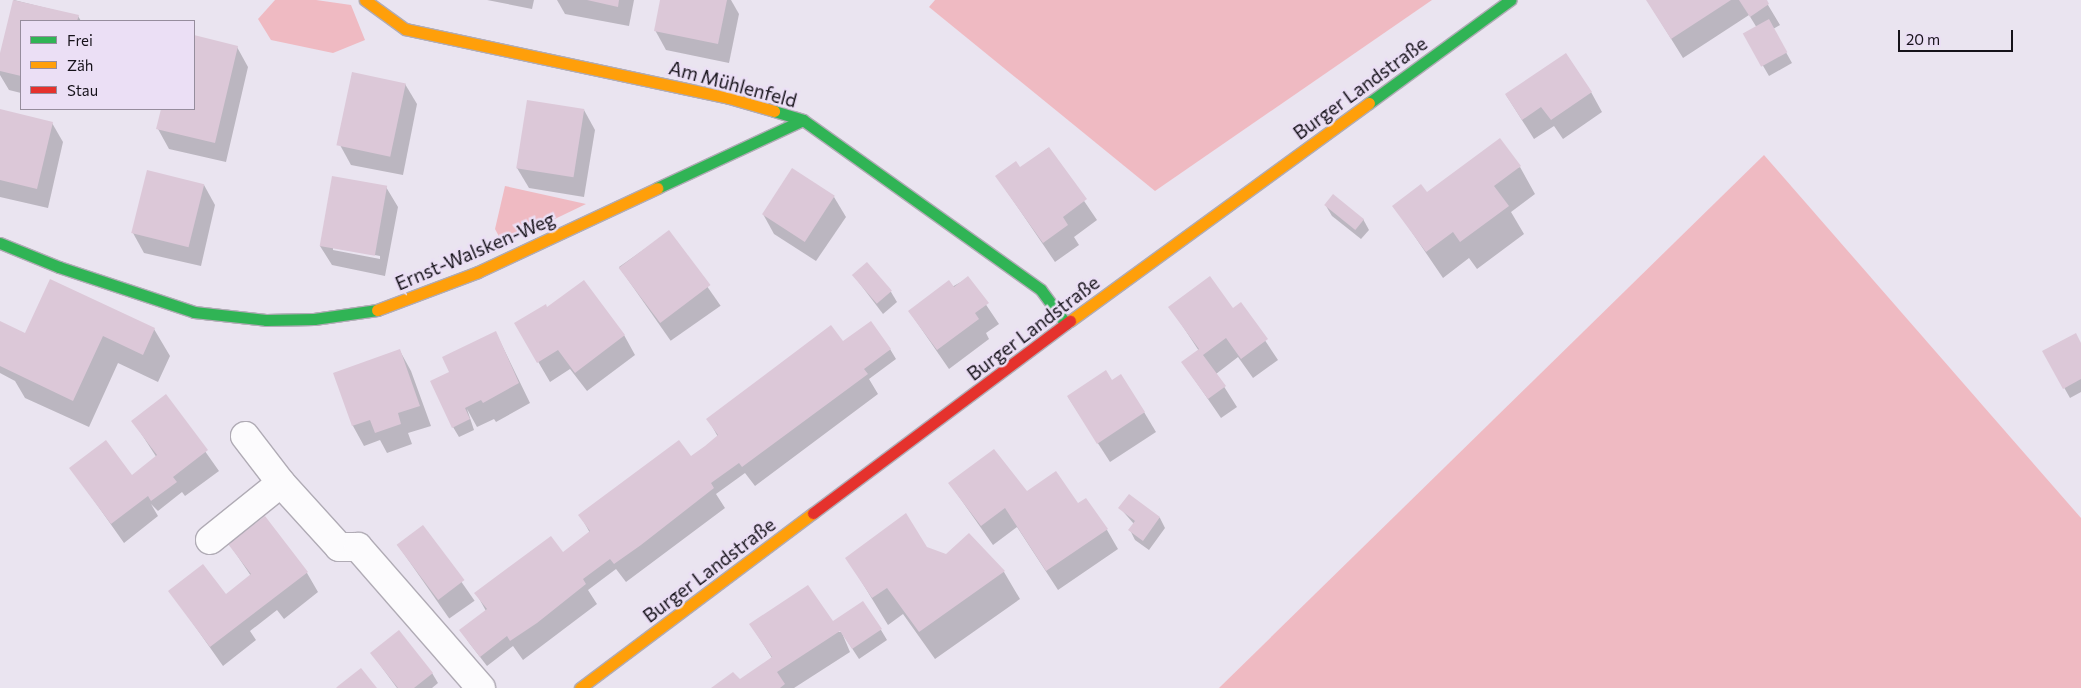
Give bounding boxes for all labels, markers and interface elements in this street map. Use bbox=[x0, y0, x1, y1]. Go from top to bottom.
legend bbox=[20, 20, 195, 110]
scale bar bbox=[1901, 20, 2016, 52]
text: 20 m bbox=[1906, 30, 1940, 48]
text: Frei bbox=[67, 31, 93, 49]
street label: Burger Landstraße bbox=[1289, 32, 1431, 144]
text: Zäh bbox=[67, 56, 93, 74]
street label: Am Mühlenfeld bbox=[667, 56, 799, 112]
text: Stau bbox=[67, 81, 98, 99]
street label: Ernst-Walsken-Weg bbox=[392, 207, 558, 295]
street label: Burger Landstraße bbox=[962, 271, 1104, 385]
street label: Burger Landstraße bbox=[638, 513, 780, 627]

